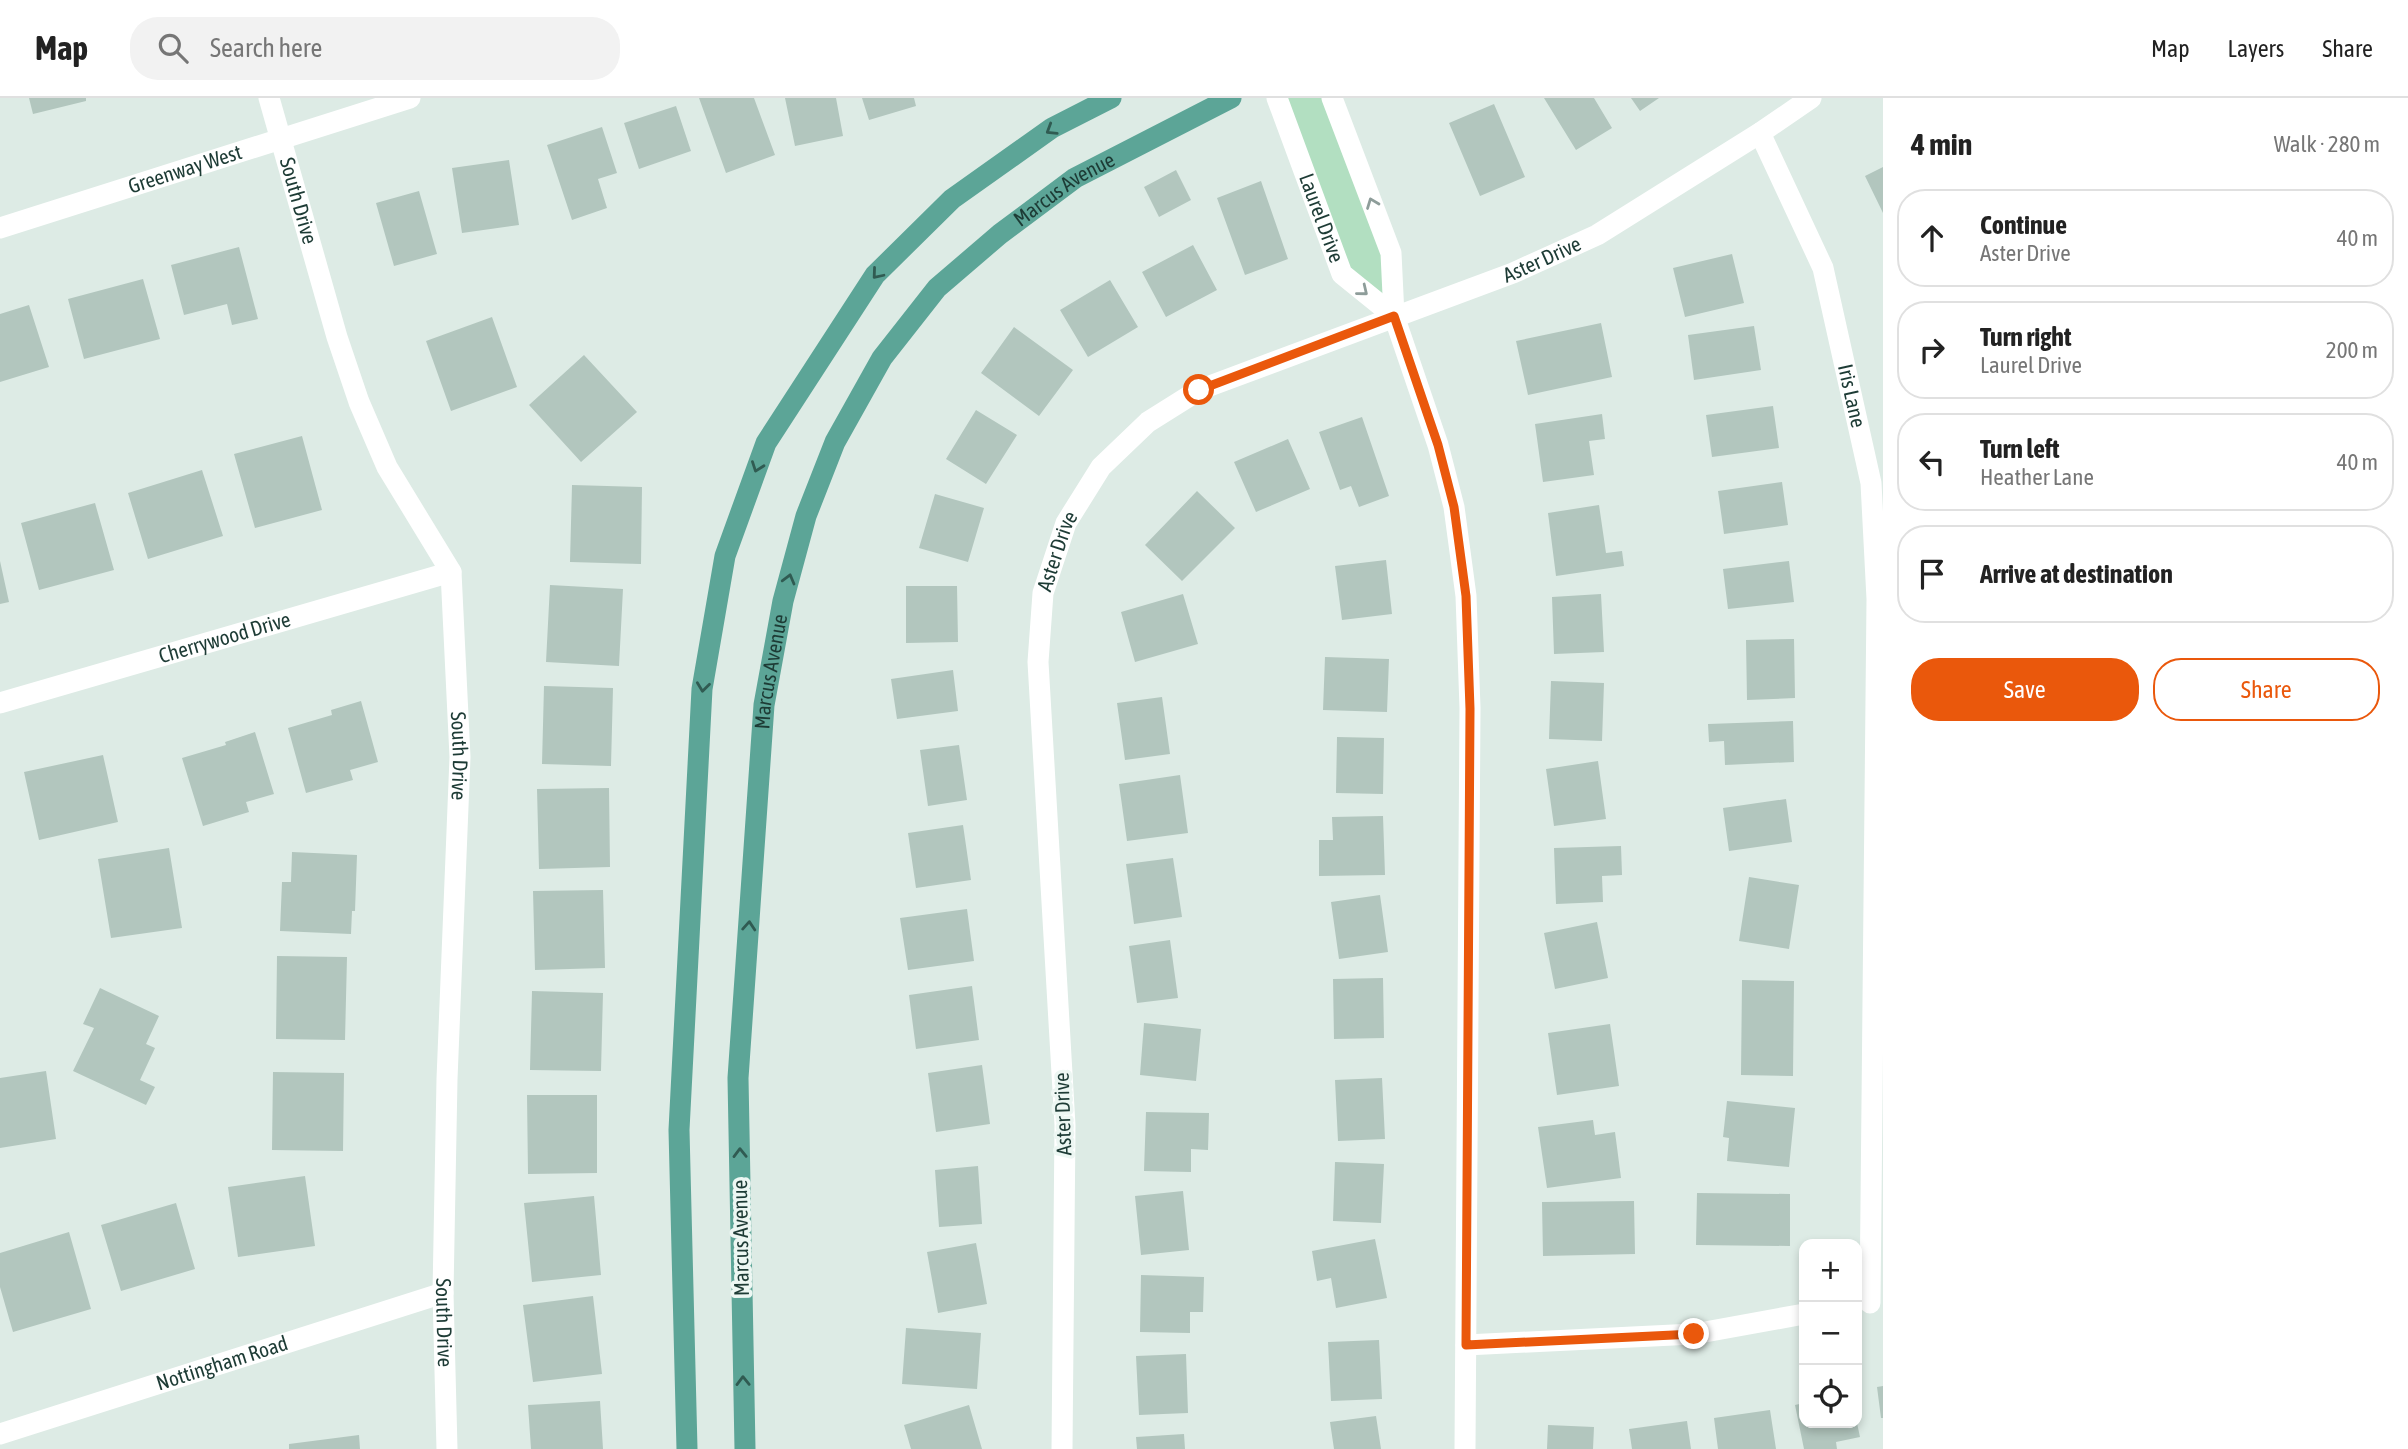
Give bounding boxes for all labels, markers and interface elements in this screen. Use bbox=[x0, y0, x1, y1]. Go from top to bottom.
search box bbox=[130, 17, 620, 80]
text: Map bbox=[35, 29, 88, 67]
icon: search bbox=[154, 29, 192, 67]
text: Search here bbox=[210, 33, 322, 63]
text: Map bbox=[2151, 35, 2190, 62]
text: Layers bbox=[2228, 35, 2284, 62]
text: Share bbox=[2322, 35, 2373, 62]
one-way arrow bbox=[1046, 121, 1059, 134]
text: 4 min bbox=[1911, 127, 1972, 161]
text: Walk · 280 m bbox=[2274, 131, 2380, 157]
street label: Greenway West bbox=[125, 139, 244, 198]
street label: Marcus Avenue bbox=[1008, 147, 1118, 231]
street label: South Drive bbox=[276, 155, 323, 247]
street label: Laurel Drive bbox=[1295, 170, 1350, 266]
one-way arrow bbox=[1366, 197, 1380, 209]
text: Continue bbox=[1980, 210, 2067, 240]
icon: ahead bbox=[1913, 219, 1951, 257]
text: 40 m bbox=[2337, 225, 2378, 251]
street label: Aster Drive bbox=[1499, 231, 1584, 287]
text: Aster Drive bbox=[1980, 240, 2071, 266]
one-way arrow bbox=[873, 266, 885, 279]
one-way arrow bbox=[1356, 283, 1368, 296]
text: Turn right bbox=[1980, 322, 2071, 352]
icon: right bbox=[1913, 331, 1951, 369]
text: 200 m bbox=[2326, 337, 2378, 363]
text: Laurel Drive bbox=[1980, 352, 2082, 378]
street label: Iris Lane bbox=[1834, 362, 1871, 430]
route start bbox=[1183, 374, 1214, 405]
text: Turn left bbox=[1980, 434, 2060, 464]
icon: left bbox=[1913, 443, 1951, 481]
text: 40 m bbox=[2337, 449, 2378, 475]
one-way arrow bbox=[751, 460, 765, 472]
text: Heather Lane bbox=[1980, 464, 2094, 490]
street label: Aster Drive bbox=[1031, 506, 1082, 594]
icon: arrive bbox=[1913, 555, 1951, 593]
text: Arrive at destination bbox=[1980, 559, 2173, 589]
one-way arrow bbox=[780, 573, 795, 585]
street label: Cherrywood Drive bbox=[156, 606, 293, 667]
street label: Marcus Avenue bbox=[749, 612, 791, 730]
button: Save bbox=[1911, 658, 2139, 721]
button: Share bbox=[2153, 658, 2380, 721]
one-way arrow bbox=[696, 681, 711, 693]
street label: South Drive bbox=[447, 711, 473, 801]
one-way arrow bbox=[741, 920, 756, 931]
street label: Aster Drive bbox=[1049, 1072, 1075, 1156]
one-way arrow bbox=[732, 1148, 747, 1159]
street label: Marcus Avenue bbox=[727, 1180, 753, 1296]
map controls bbox=[1799, 1239, 1862, 1428]
button: + bbox=[1799, 1239, 1862, 1302]
street label: South Drive bbox=[432, 1278, 458, 1367]
button: − bbox=[1799, 1302, 1862, 1365]
route end bbox=[1678, 1318, 1709, 1349]
street label: Nottingham Road bbox=[153, 1330, 290, 1395]
button: locate bbox=[1799, 1365, 1862, 1428]
one-way arrow bbox=[736, 1375, 751, 1386]

